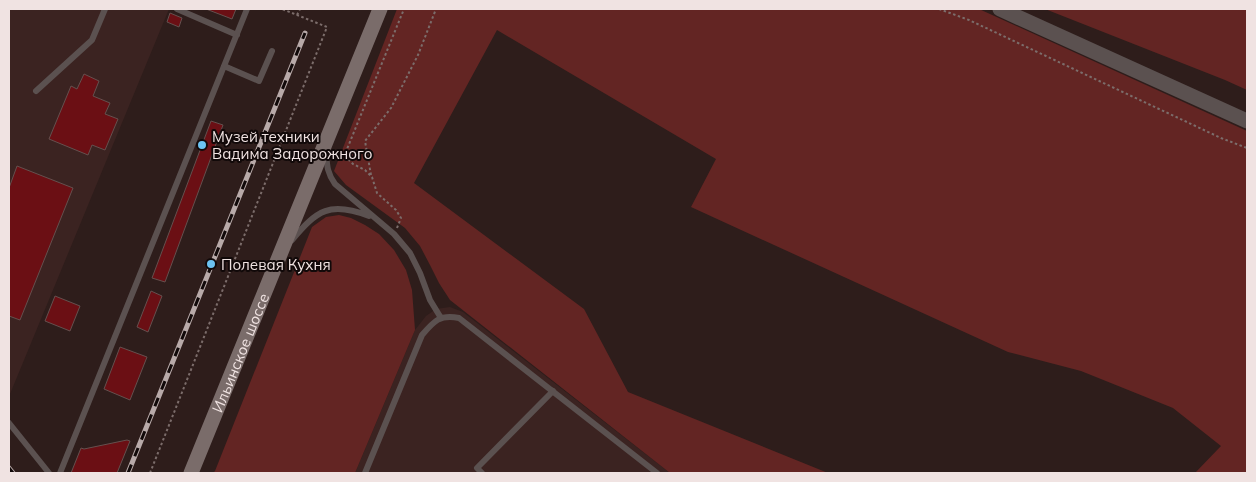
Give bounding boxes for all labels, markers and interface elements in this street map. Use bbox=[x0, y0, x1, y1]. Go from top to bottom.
place label: Музей техники Вадима Задорожного bbox=[212, 127, 372, 163]
marker: Музей техники Вадима Задорожного bbox=[196, 139, 208, 151]
place label: Полевая Кухня bbox=[221, 255, 331, 274]
marker: Полевая Кухня bbox=[205, 258, 217, 270]
street label: Ильинское шоссе bbox=[207, 290, 273, 415]

